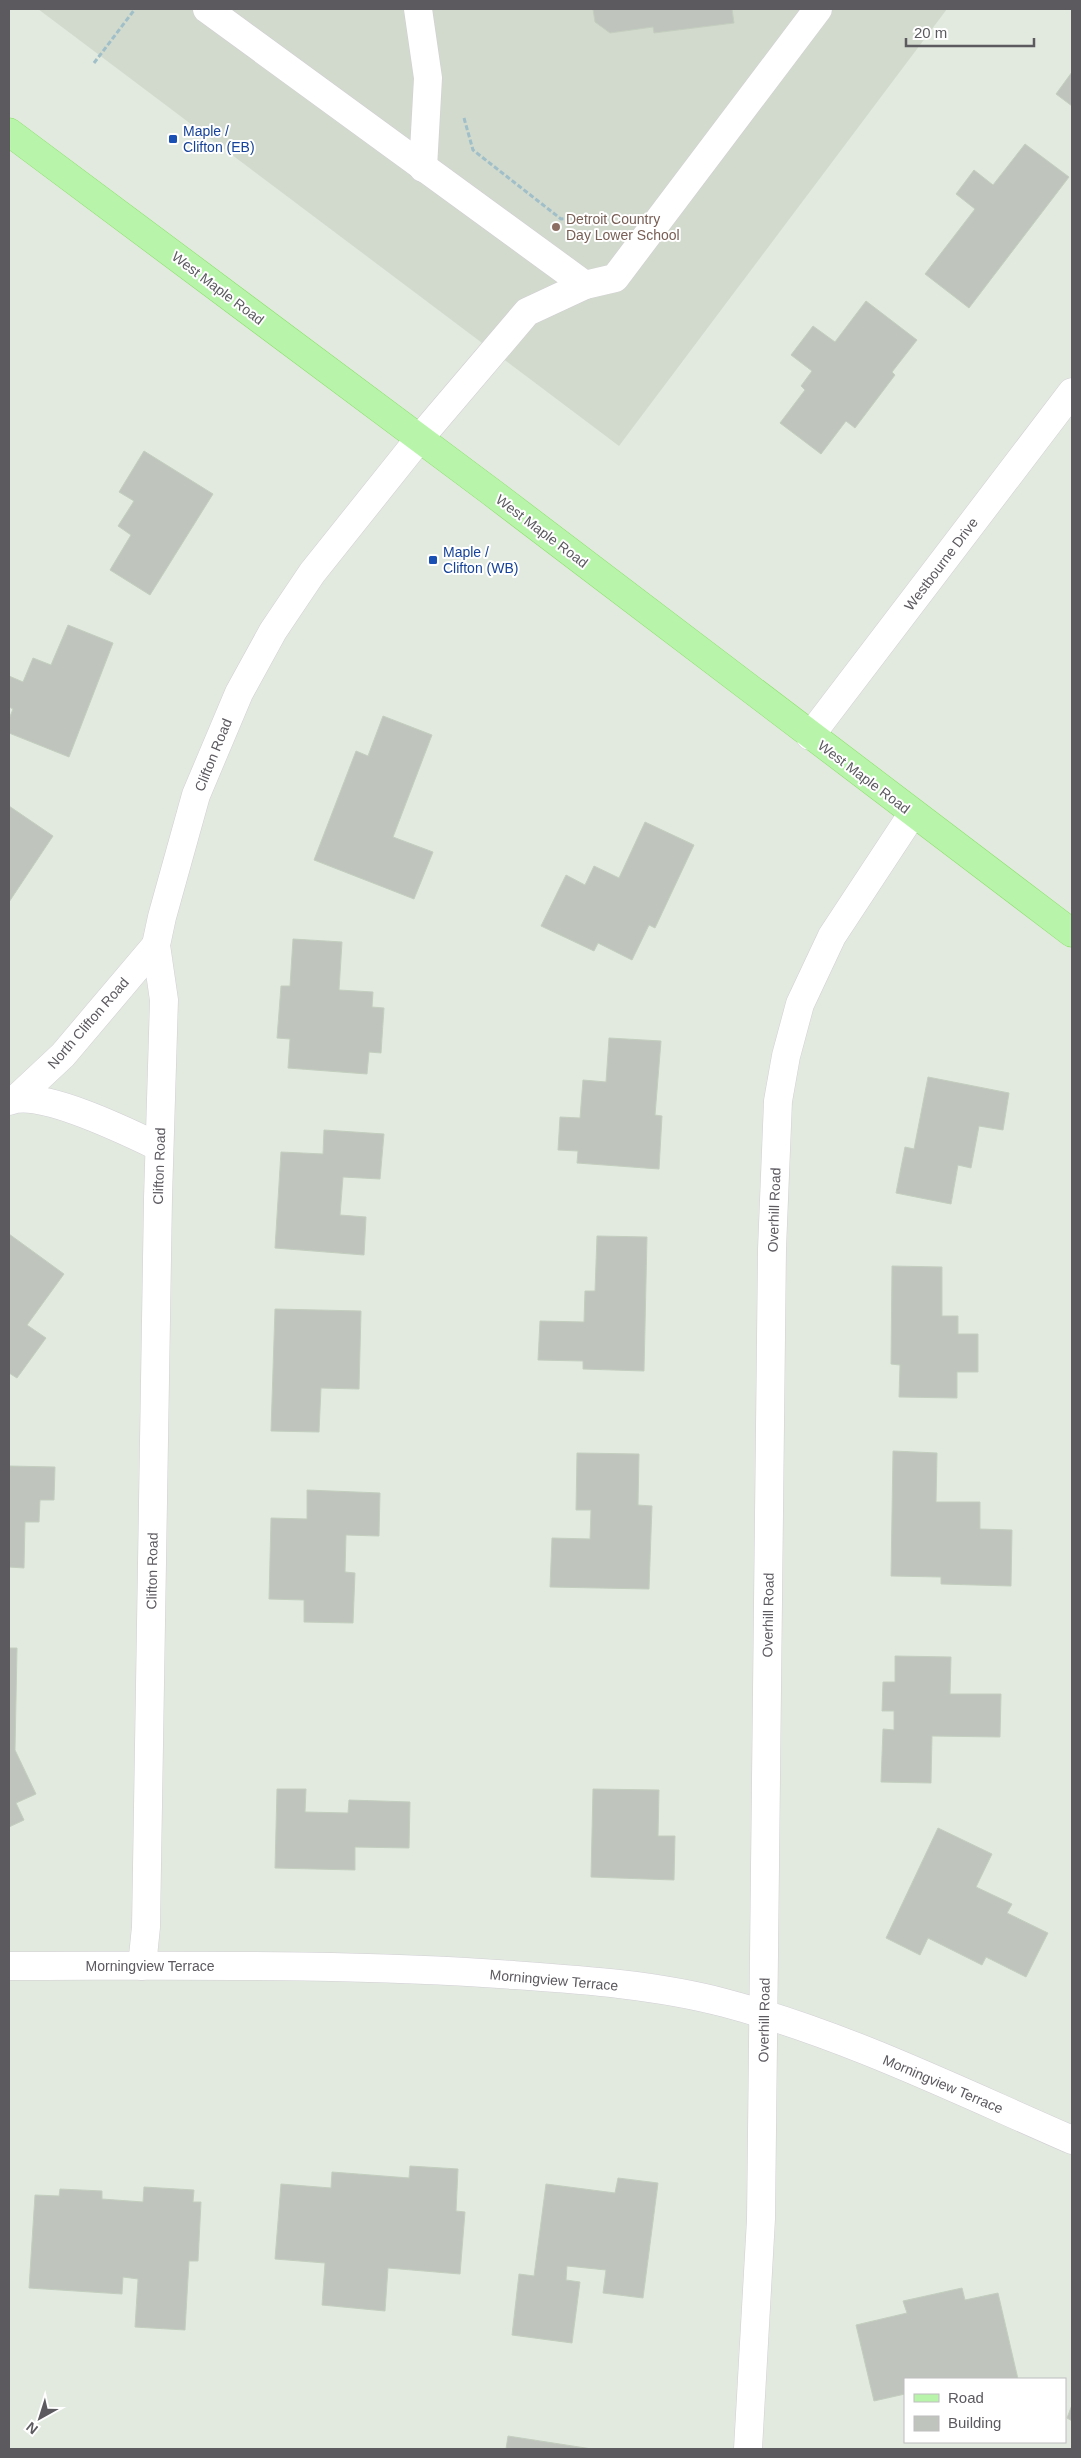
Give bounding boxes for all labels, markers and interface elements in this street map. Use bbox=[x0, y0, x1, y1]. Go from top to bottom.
scale bar bbox=[906, 15, 1034, 47]
text: 20 m bbox=[914, 24, 947, 41]
place label: Maple / Clifton (EB) bbox=[183, 123, 255, 155]
marker: Maple / Clifton (EB) bbox=[167, 133, 179, 145]
place label: Detroit Country Day Lower School bbox=[566, 211, 680, 243]
marker: Detroit Country Day Lower School bbox=[550, 221, 562, 233]
street label: West Maple Road bbox=[169, 248, 267, 328]
street label: West Maple Road bbox=[493, 491, 591, 571]
street label: Westbourne Drive bbox=[901, 514, 981, 613]
place label: Maple / Clifton (WB) bbox=[443, 544, 518, 576]
marker: Maple / Clifton (WB) bbox=[427, 554, 439, 566]
street label: Clifton Road bbox=[191, 716, 235, 794]
street label: West Maple Road bbox=[815, 737, 913, 817]
street label: North Clifton Road bbox=[44, 974, 132, 1072]
street label: Clifton Road bbox=[150, 1127, 168, 1205]
street label: Overhill Road bbox=[765, 1167, 783, 1253]
street label: Clifton Road bbox=[143, 1532, 161, 1610]
street label: Overhill Road bbox=[759, 1572, 777, 1658]
street label: Morningview Terrace bbox=[86, 1958, 215, 1974]
street label: Morningview Terrace bbox=[489, 1966, 619, 1994]
street label: Overhill Road bbox=[755, 1977, 773, 2063]
street label: Morningview Terrace bbox=[881, 2051, 1006, 2117]
legend bbox=[904, 2378, 1066, 2443]
text: Road bbox=[948, 2389, 984, 2406]
north arrow bbox=[15, 2393, 65, 2443]
text: Building bbox=[948, 2414, 1001, 2431]
text: N bbox=[23, 2419, 41, 2438]

